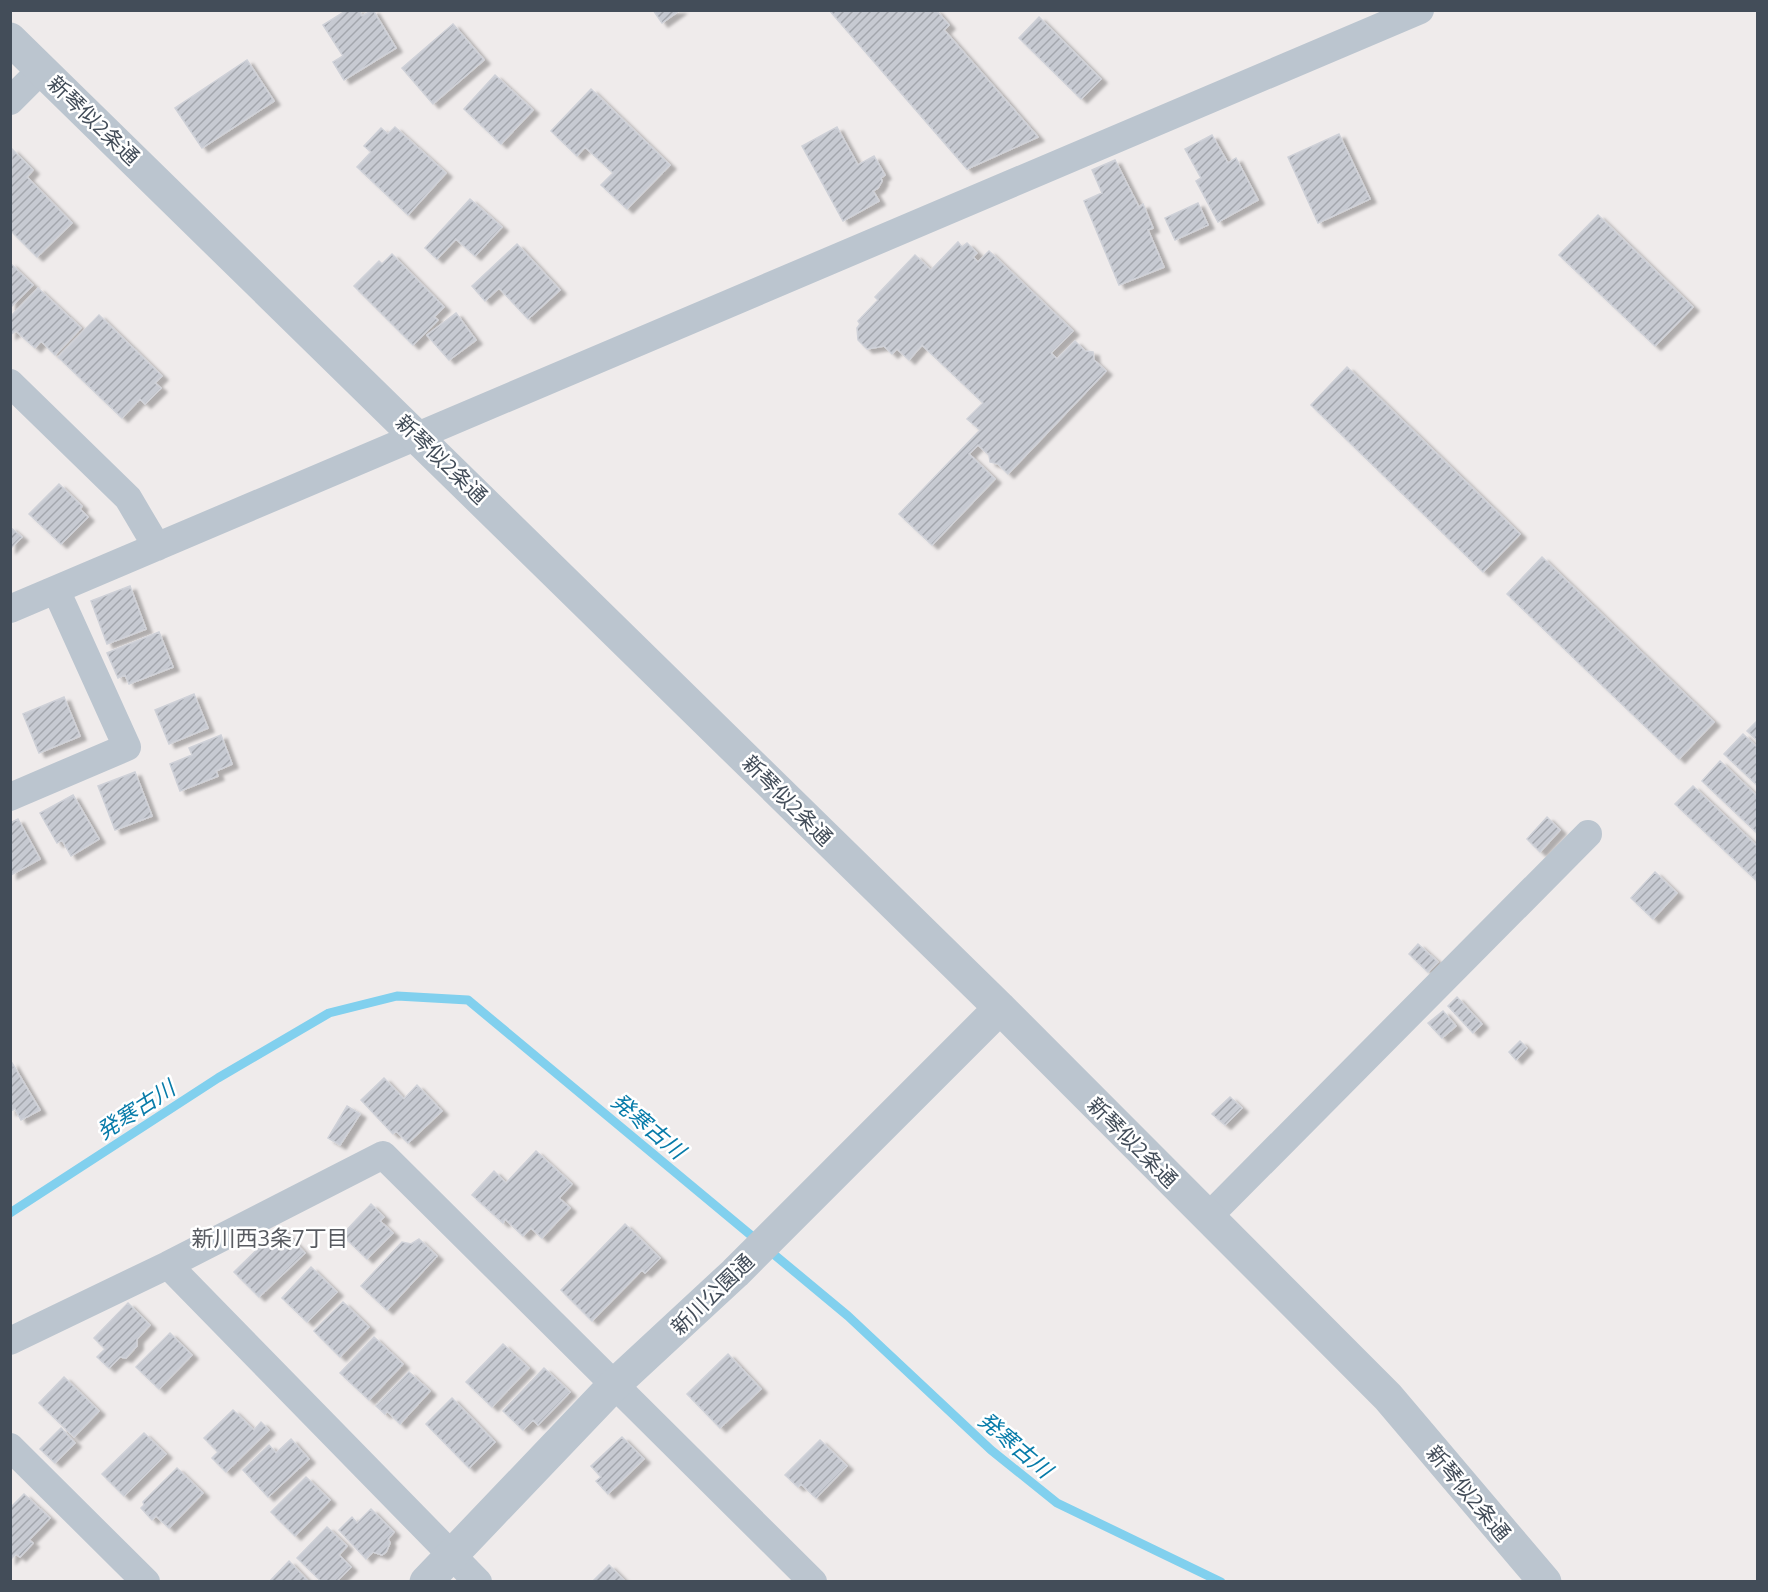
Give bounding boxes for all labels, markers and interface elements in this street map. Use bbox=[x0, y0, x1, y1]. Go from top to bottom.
street label: 新琴似2条通 bbox=[42, 69, 146, 171]
street label: 新琴似2条通 bbox=[390, 408, 494, 510]
street label: 新琴似2条通 bbox=[737, 749, 839, 851]
water label: 発寒古川 bbox=[90, 1071, 182, 1146]
water label: 発寒古川 bbox=[606, 1085, 694, 1166]
street label: 新琴似2条通 bbox=[1082, 1091, 1184, 1193]
district label: 新川西3条7丁目 bbox=[191, 1222, 349, 1252]
street label: 新川公園通 bbox=[665, 1247, 759, 1341]
water label: 発寒古川 bbox=[973, 1404, 1061, 1485]
street label: 新琴似2条通 bbox=[1421, 1439, 1517, 1547]

